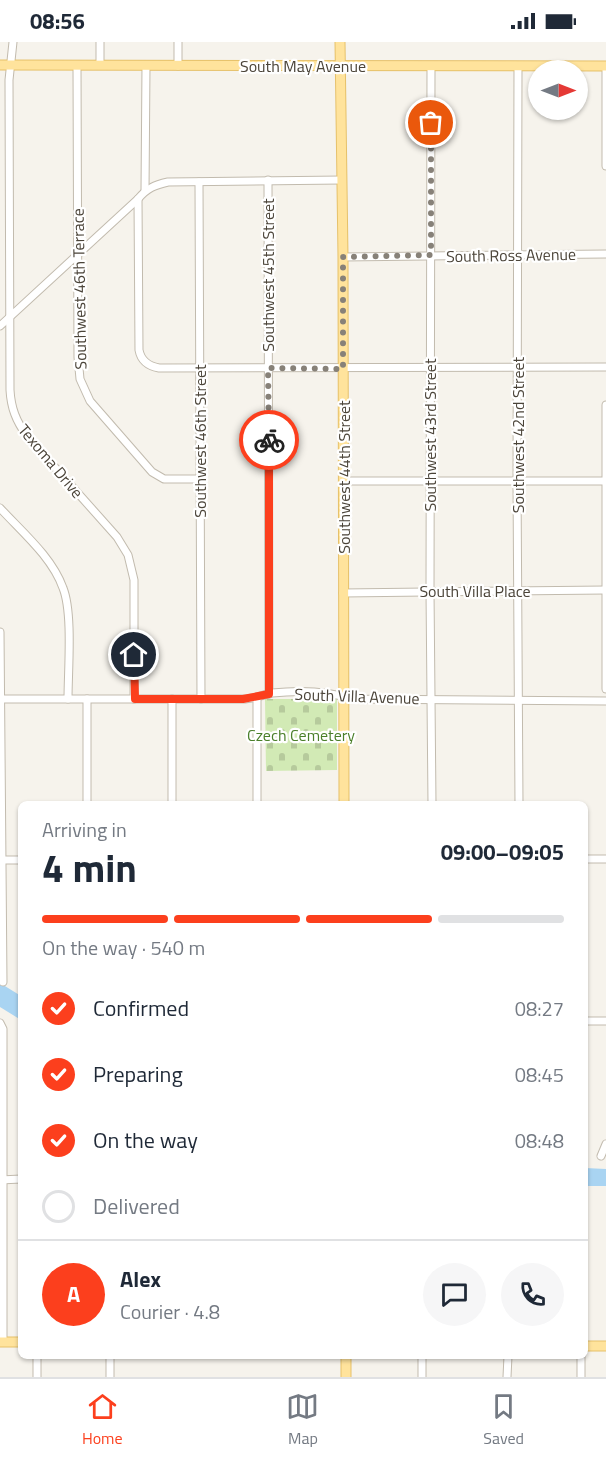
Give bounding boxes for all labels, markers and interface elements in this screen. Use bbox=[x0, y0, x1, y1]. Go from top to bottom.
text: 08:56 bbox=[30, 4, 85, 38]
street label: South May Avenue bbox=[240, 54, 366, 78]
north arrow bbox=[528, 60, 588, 120]
map controls bbox=[528, 60, 588, 120]
pin bbox=[405, 97, 456, 148]
icon: bag bbox=[414, 106, 447, 139]
street label: Southwest 45th Street bbox=[256, 198, 280, 352]
street label: Southwest 46th Terrace bbox=[66, 208, 92, 370]
street label: South Ross Avenue bbox=[446, 242, 576, 268]
street label: Southwest 42nd Street bbox=[506, 356, 530, 513]
street label: Southwest 43rd Street bbox=[418, 358, 442, 512]
street label: Southwest 46th Street bbox=[188, 364, 212, 518]
street label: Southwest 44th Street bbox=[332, 400, 356, 554]
courier bbox=[239, 410, 299, 470]
street label: Texoma Drive bbox=[13, 419, 89, 503]
icon: bike bbox=[253, 424, 286, 457]
street label: South Villa Place bbox=[419, 579, 531, 603]
pin bbox=[108, 629, 159, 680]
icon: home bbox=[117, 638, 150, 671]
street label: South Villa Avenue bbox=[294, 682, 420, 710]
park label: Czech Cemetery bbox=[247, 723, 355, 747]
text: Arriving in bbox=[42, 814, 127, 845]
text: 09:00–09:05 bbox=[441, 835, 564, 869]
text: 4 min bbox=[42, 838, 137, 897]
text: On the way · 540 m bbox=[42, 932, 205, 963]
text: Confirmed bbox=[93, 991, 189, 1025]
icon: check bbox=[42, 992, 75, 1025]
text: 08:27 bbox=[515, 993, 564, 1024]
text: Preparing bbox=[93, 1057, 183, 1091]
icon: check bbox=[42, 1058, 75, 1091]
text: 08:45 bbox=[515, 1059, 564, 1090]
text: On the way bbox=[93, 1123, 198, 1157]
icon: check bbox=[42, 1124, 75, 1157]
text: 08:48 bbox=[515, 1125, 564, 1156]
text: Delivered bbox=[93, 1189, 180, 1223]
text: Alex bbox=[120, 1262, 161, 1296]
button: chat bbox=[423, 1263, 486, 1326]
button: phone bbox=[501, 1263, 564, 1326]
text: A bbox=[67, 1277, 80, 1311]
text: Courier · 4.8 bbox=[120, 1296, 220, 1327]
tab: Home bbox=[82, 1390, 123, 1450]
tab: Map bbox=[286, 1390, 319, 1450]
tab: Saved bbox=[483, 1390, 524, 1450]

